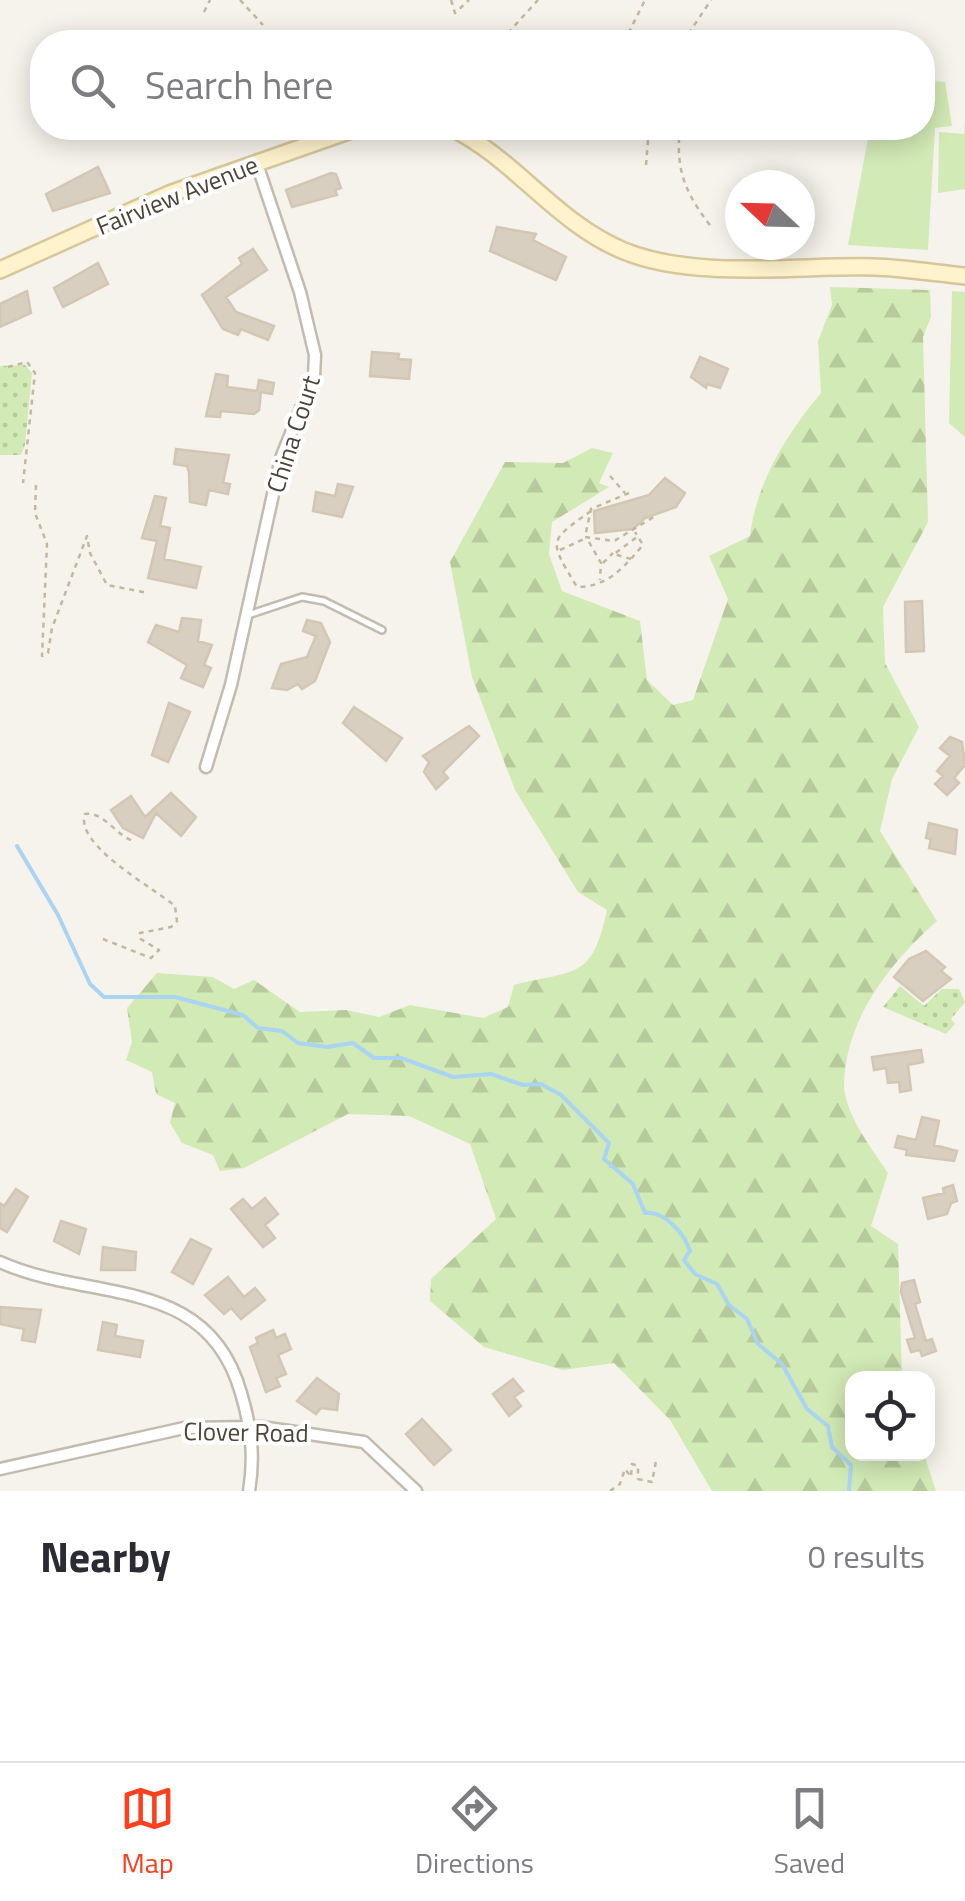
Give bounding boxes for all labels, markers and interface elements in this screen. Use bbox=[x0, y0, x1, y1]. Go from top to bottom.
search box bbox=[30, 30, 935, 140]
text: Search here bbox=[145, 56, 333, 114]
icon: search bbox=[65, 58, 120, 113]
street label: Fairview Avenue bbox=[90, 145, 264, 245]
north arrow bbox=[725, 170, 815, 260]
street label: China Court bbox=[256, 370, 330, 498]
map controls bbox=[845, 1371, 935, 1461]
button: locate bbox=[845, 1371, 935, 1461]
street label: Clover Road bbox=[183, 1412, 309, 1452]
text: Nearby bbox=[40, 1524, 171, 1588]
text: 0 results bbox=[808, 1532, 925, 1580]
tab: Map bbox=[120, 1781, 175, 1884]
tab: Directions bbox=[415, 1781, 534, 1884]
tab: Saved bbox=[774, 1781, 845, 1884]

